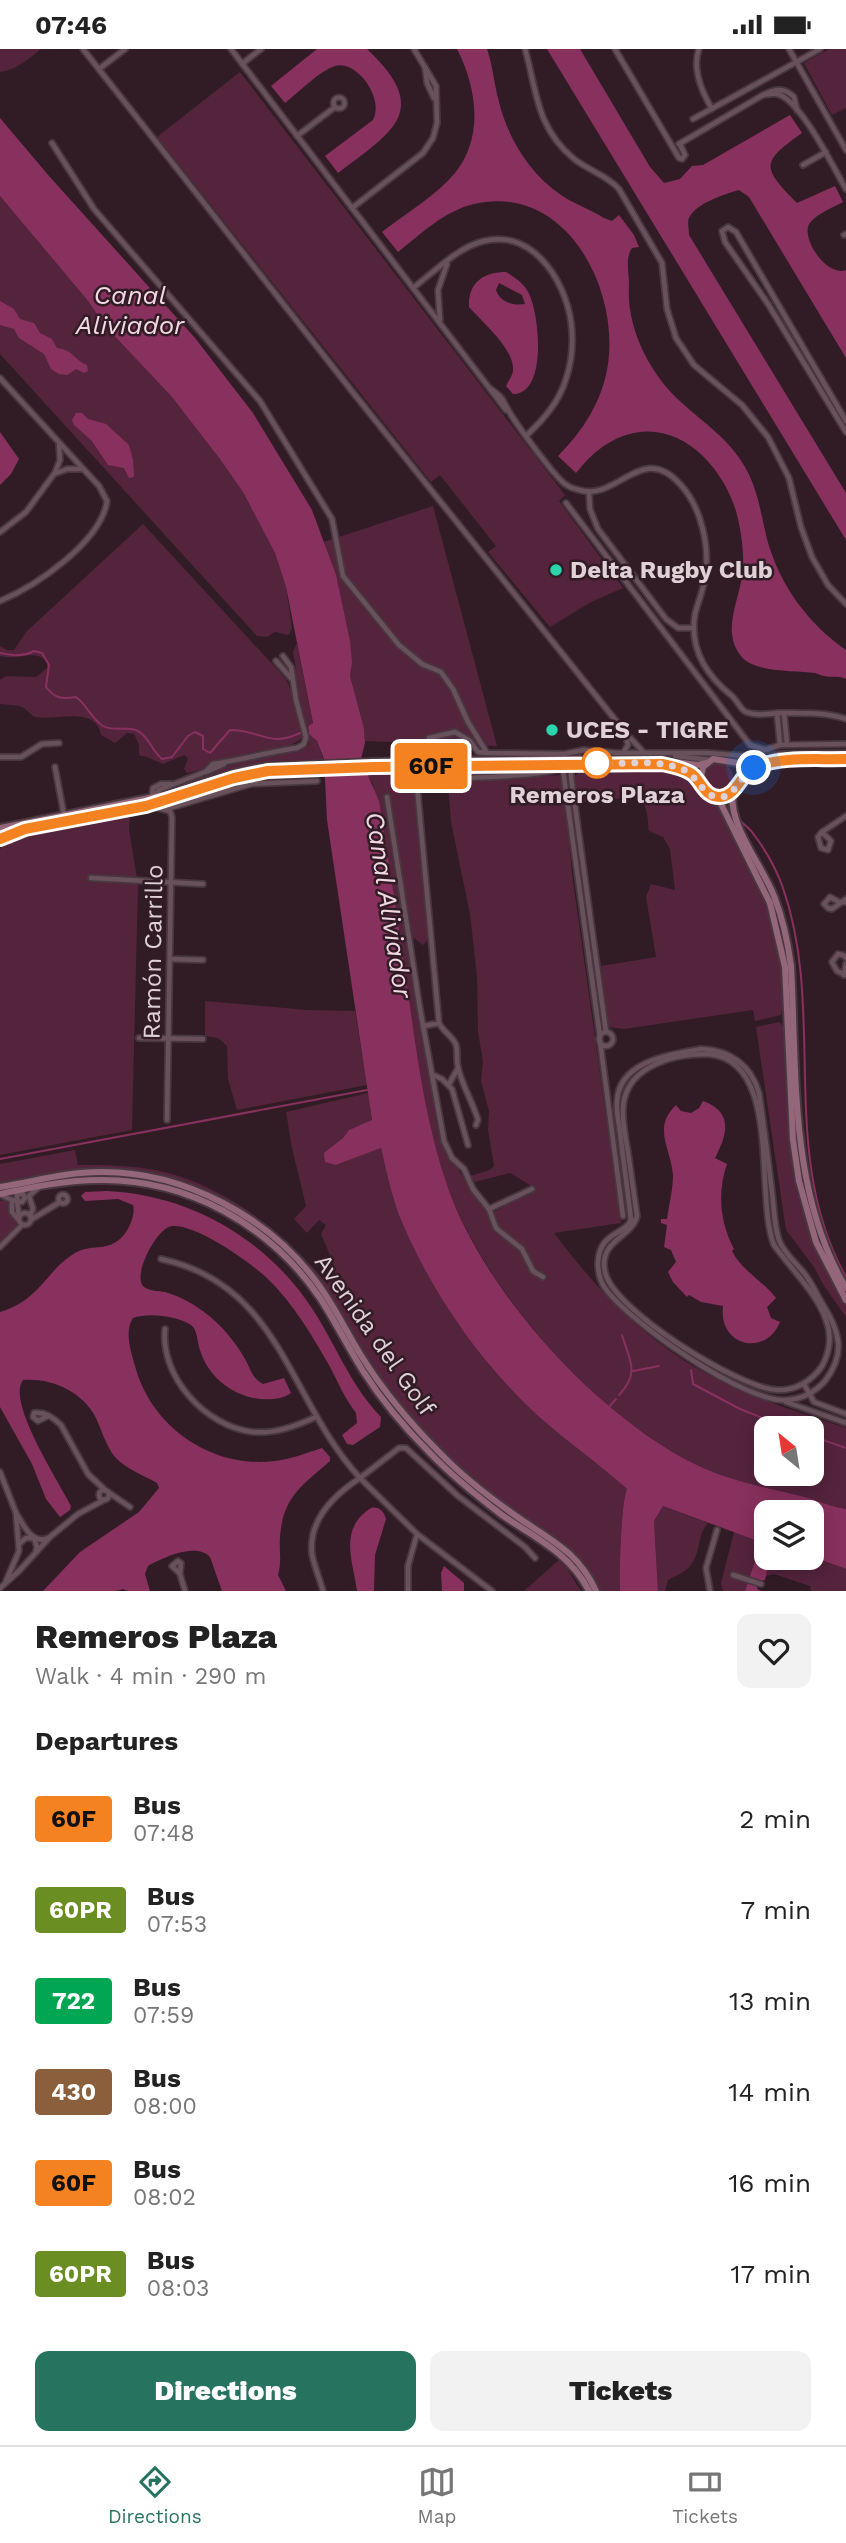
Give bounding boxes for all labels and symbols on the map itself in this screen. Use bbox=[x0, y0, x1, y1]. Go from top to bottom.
water label: Canal Aliviador bbox=[75, 280, 185, 340]
place label: Delta Rugby Club bbox=[570, 556, 773, 584]
marker: Delta Rugby Club bbox=[548, 562, 564, 578]
place label: UCES - TIGRE bbox=[566, 716, 728, 744]
marker: UCES - TIGRE bbox=[544, 722, 560, 738]
line badge: 60F bbox=[391, 743, 471, 789]
marker: Remeros Plaza bbox=[582, 748, 612, 778]
your location bbox=[736, 750, 771, 785]
place label: Remeros Plaza bbox=[509, 781, 685, 809]
water label: Canal Aliviador bbox=[359, 810, 419, 1001]
street label: Ramón Carrillo bbox=[137, 864, 169, 1040]
street label: Avenida del Golf bbox=[309, 1249, 442, 1422]
north arrow bbox=[754, 1416, 824, 1486]

